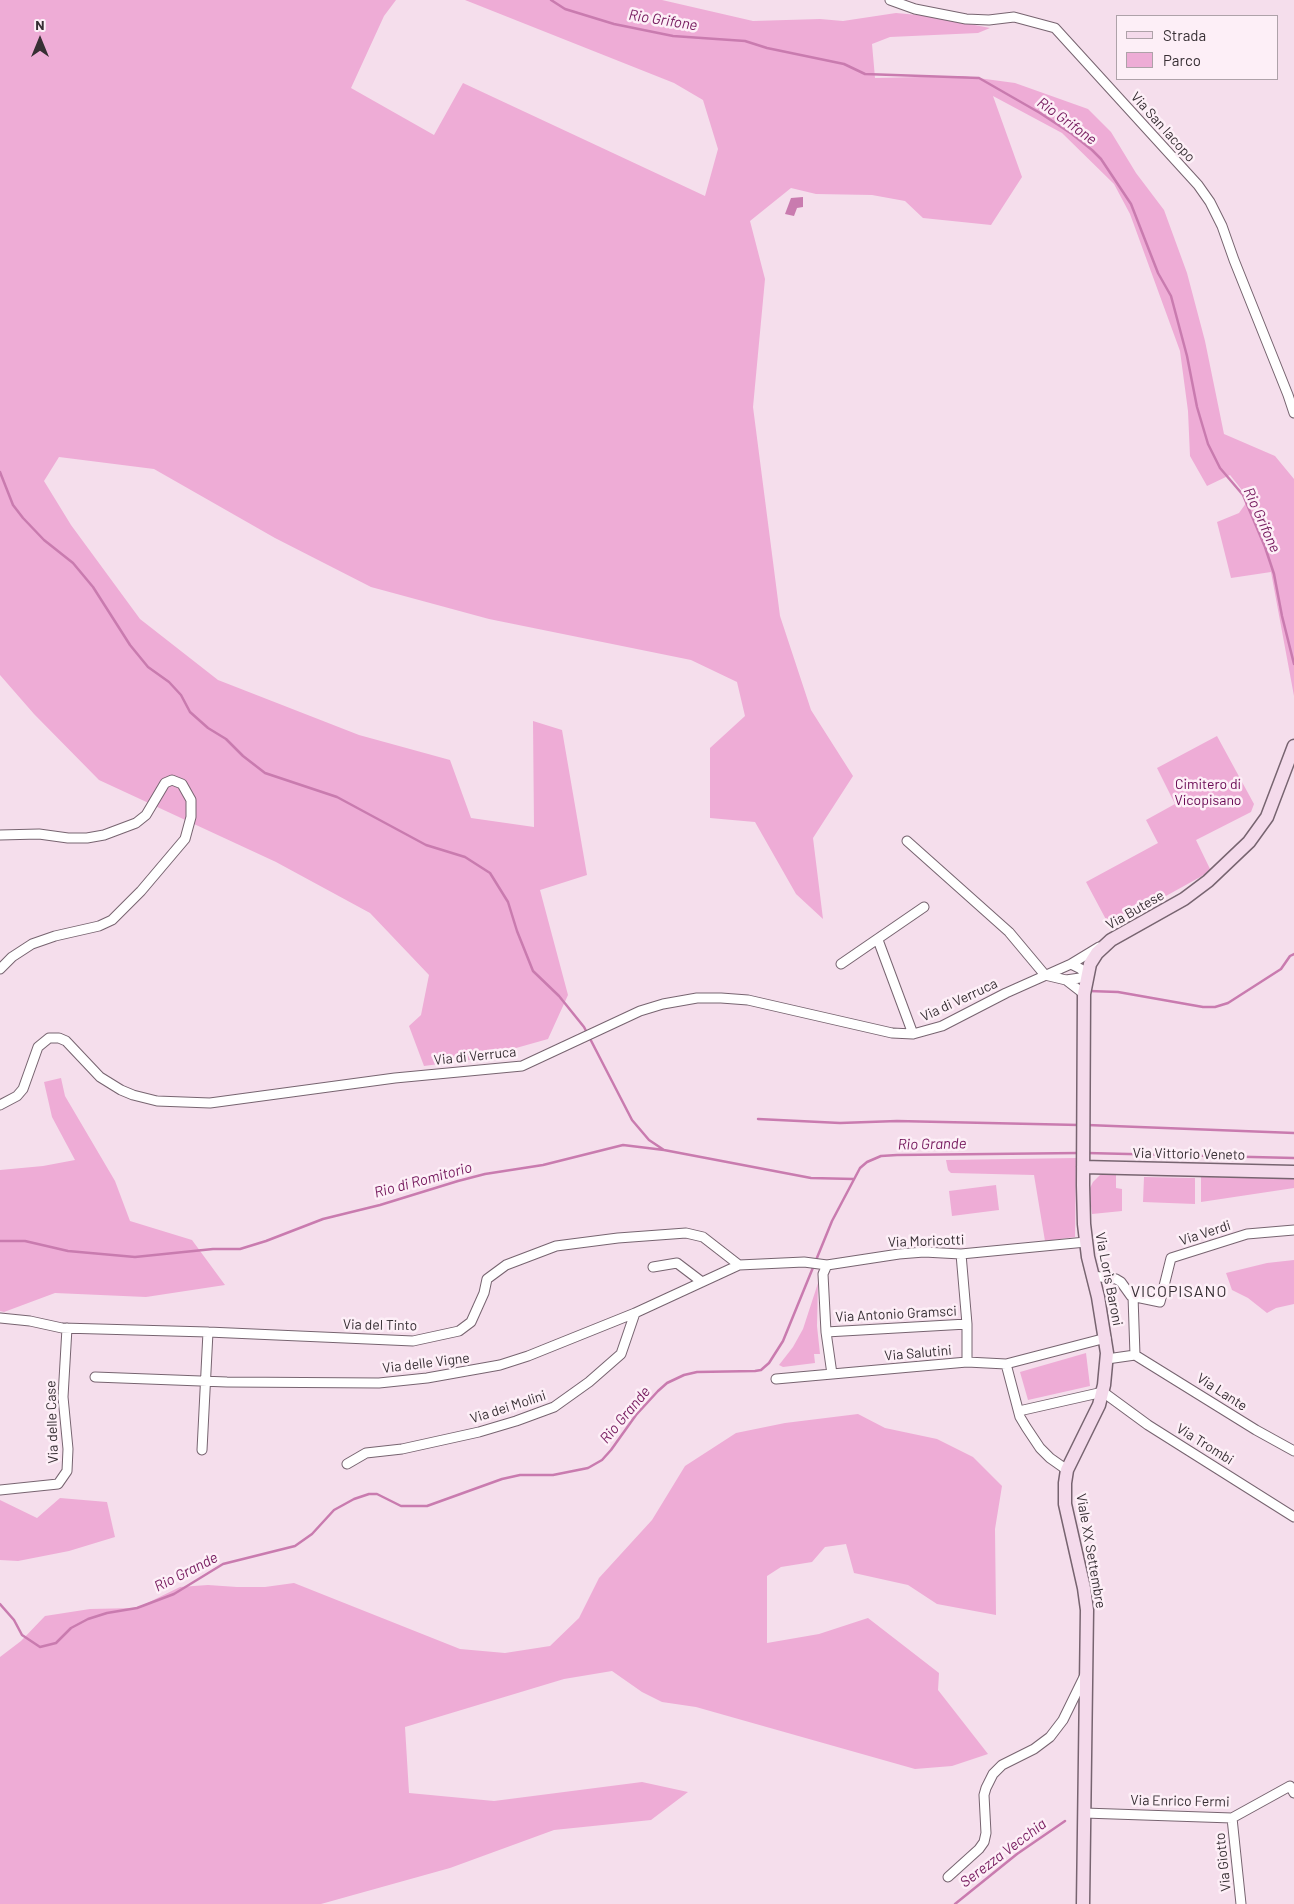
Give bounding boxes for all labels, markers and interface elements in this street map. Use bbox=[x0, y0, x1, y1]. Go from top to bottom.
water label: Rio Grifone bbox=[627, 6, 699, 34]
north arrow bbox=[15, 15, 65, 65]
legend bbox=[1116, 15, 1279, 80]
text: N bbox=[35, 16, 45, 33]
text: Strada bbox=[1163, 26, 1206, 44]
text: Parco bbox=[1163, 51, 1201, 69]
street label: Via San Iacopo bbox=[1127, 89, 1199, 165]
water label: Rio Grifone bbox=[1034, 93, 1100, 149]
water label: Rio Grifone bbox=[1240, 485, 1284, 555]
park label: Cimitero di Vicopisano bbox=[1175, 776, 1241, 809]
street label: Via Butese bbox=[1103, 887, 1167, 933]
street label: Via di Verruca bbox=[918, 975, 1000, 1025]
street label: Via di Verruca bbox=[433, 1043, 517, 1069]
water label: Rio Grande bbox=[897, 1134, 967, 1154]
street label: Via Vittorio Veneto bbox=[1133, 1145, 1245, 1163]
water label: Rio di Romitorio bbox=[372, 1158, 474, 1202]
street label: Via Verdi bbox=[1177, 1217, 1233, 1249]
street label: Via Moricotti bbox=[887, 1231, 965, 1251]
street label: Via Loris Baroni bbox=[1092, 1231, 1126, 1327]
district label: VICOPISANO bbox=[1129, 1282, 1229, 1302]
street label: Via Antonio Gramsci bbox=[835, 1302, 957, 1326]
street label: Via del Tinto bbox=[343, 1316, 417, 1334]
street label: Via Salutini bbox=[884, 1342, 952, 1364]
street label: Via delle Vigne bbox=[381, 1349, 471, 1377]
street label: Via Lante bbox=[1194, 1369, 1250, 1415]
street label: Via delle Case bbox=[42, 1380, 62, 1464]
water label: Rio Grande bbox=[596, 1383, 654, 1447]
street label: Via dei Molini bbox=[468, 1387, 548, 1427]
street label: Via Trombi bbox=[1173, 1420, 1237, 1468]
street label: Viale XX Settembre bbox=[1073, 1492, 1109, 1610]
water label: Rio Grande bbox=[151, 1548, 221, 1596]
street label: Via Enrico Fermi bbox=[1130, 1792, 1230, 1810]
water label: Serezza Vecchia bbox=[956, 1815, 1050, 1891]
street label: Via Giotto bbox=[1212, 1832, 1234, 1892]

